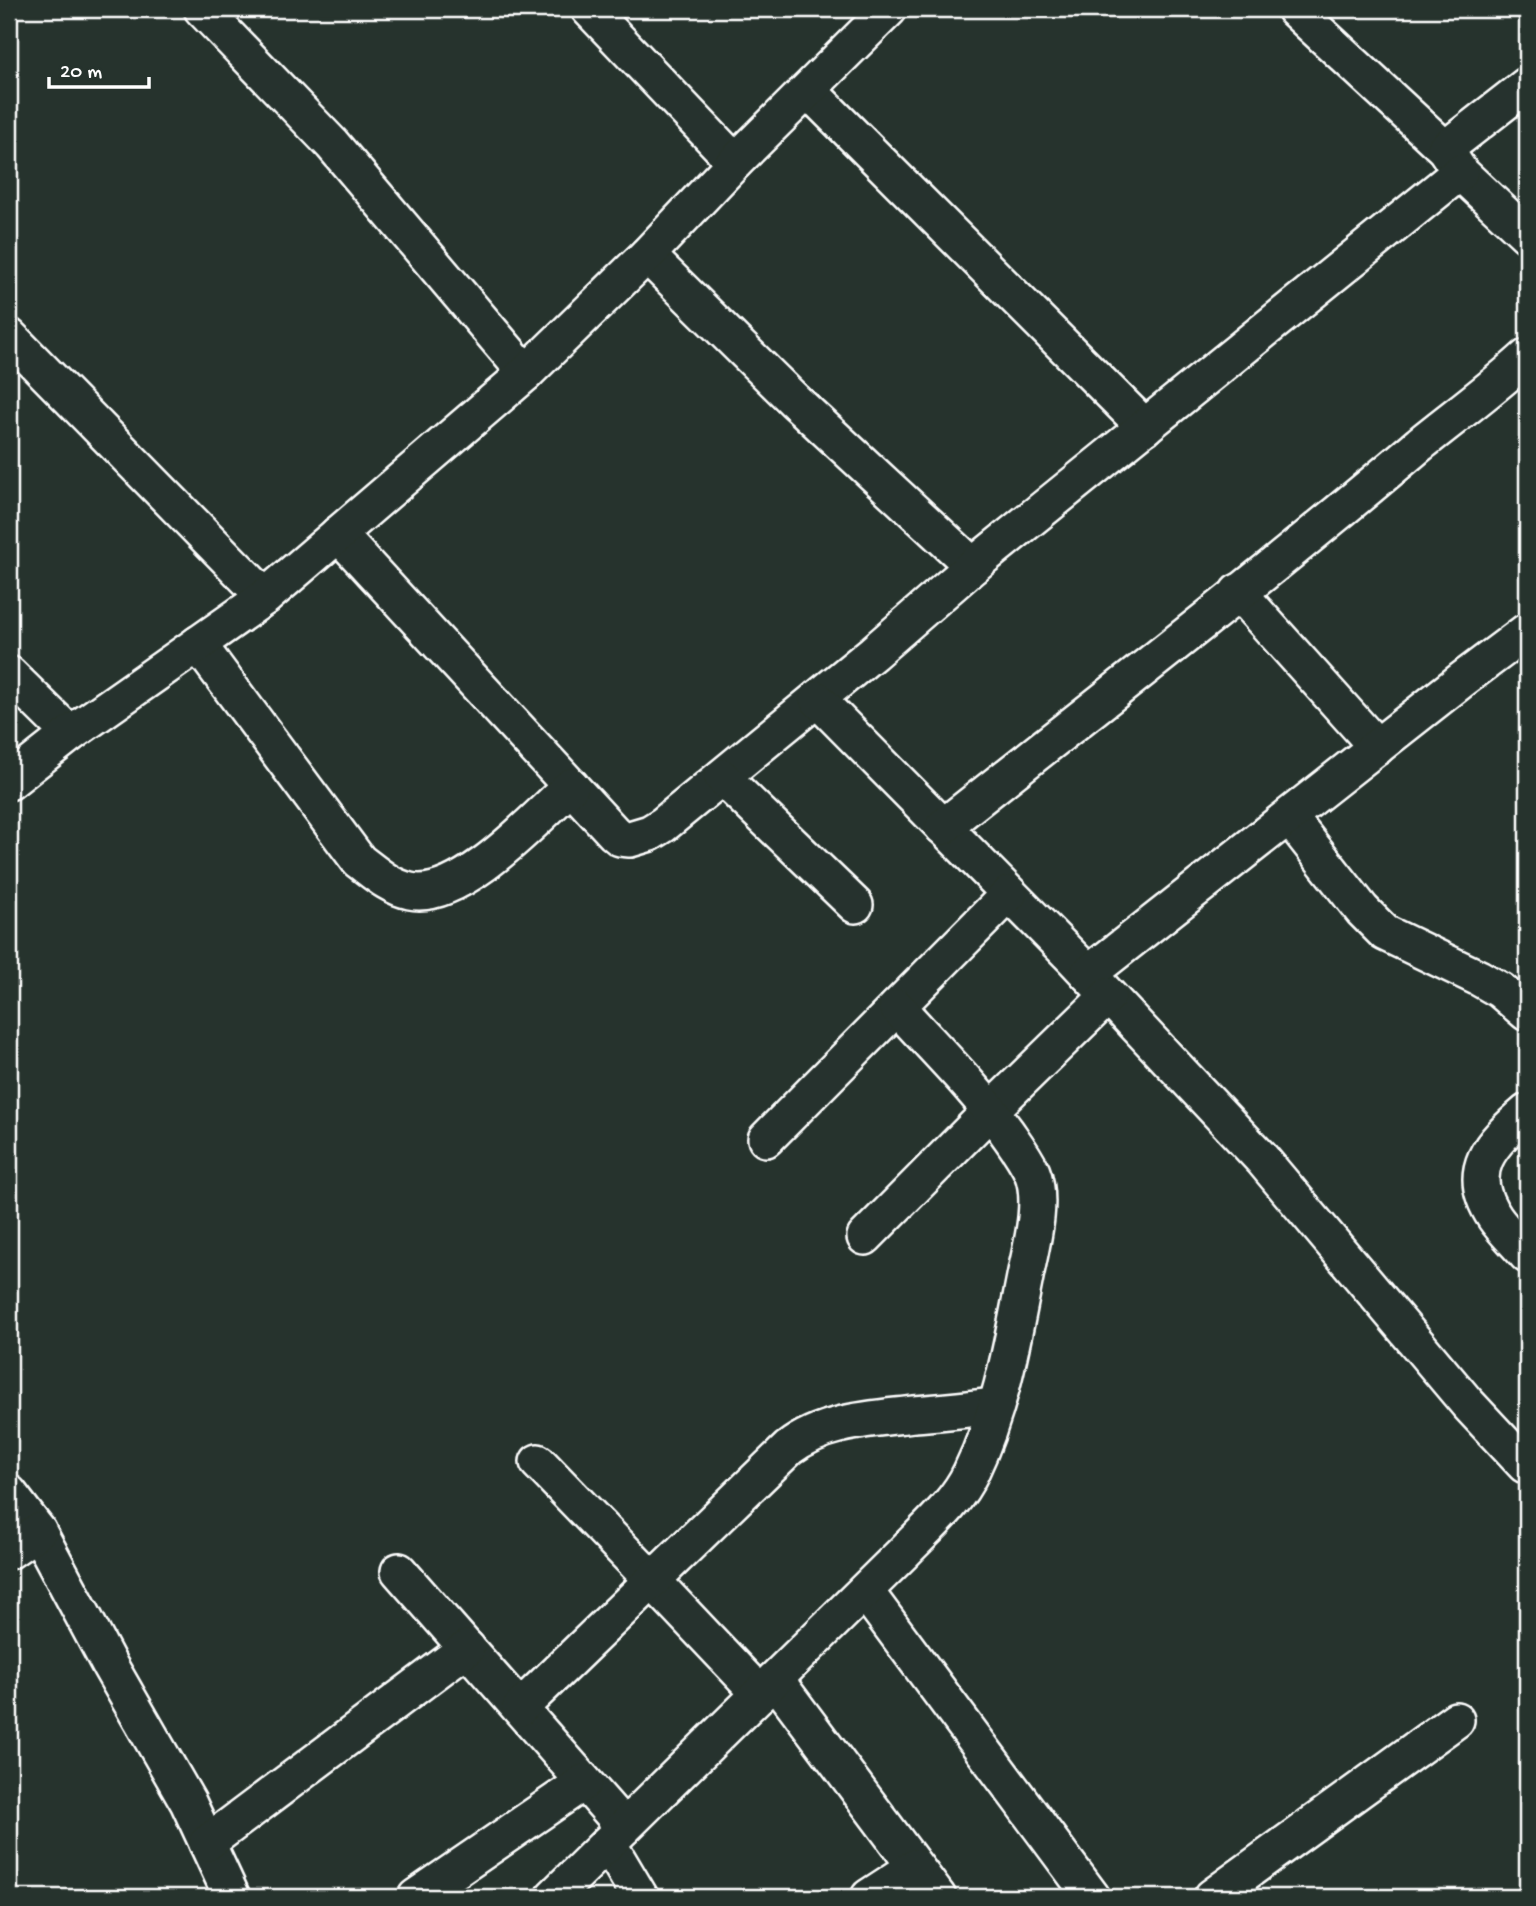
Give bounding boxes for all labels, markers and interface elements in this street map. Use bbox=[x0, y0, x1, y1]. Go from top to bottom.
scale bar bbox=[49, 46, 149, 90]
text: 20 m bbox=[60, 61, 102, 86]

